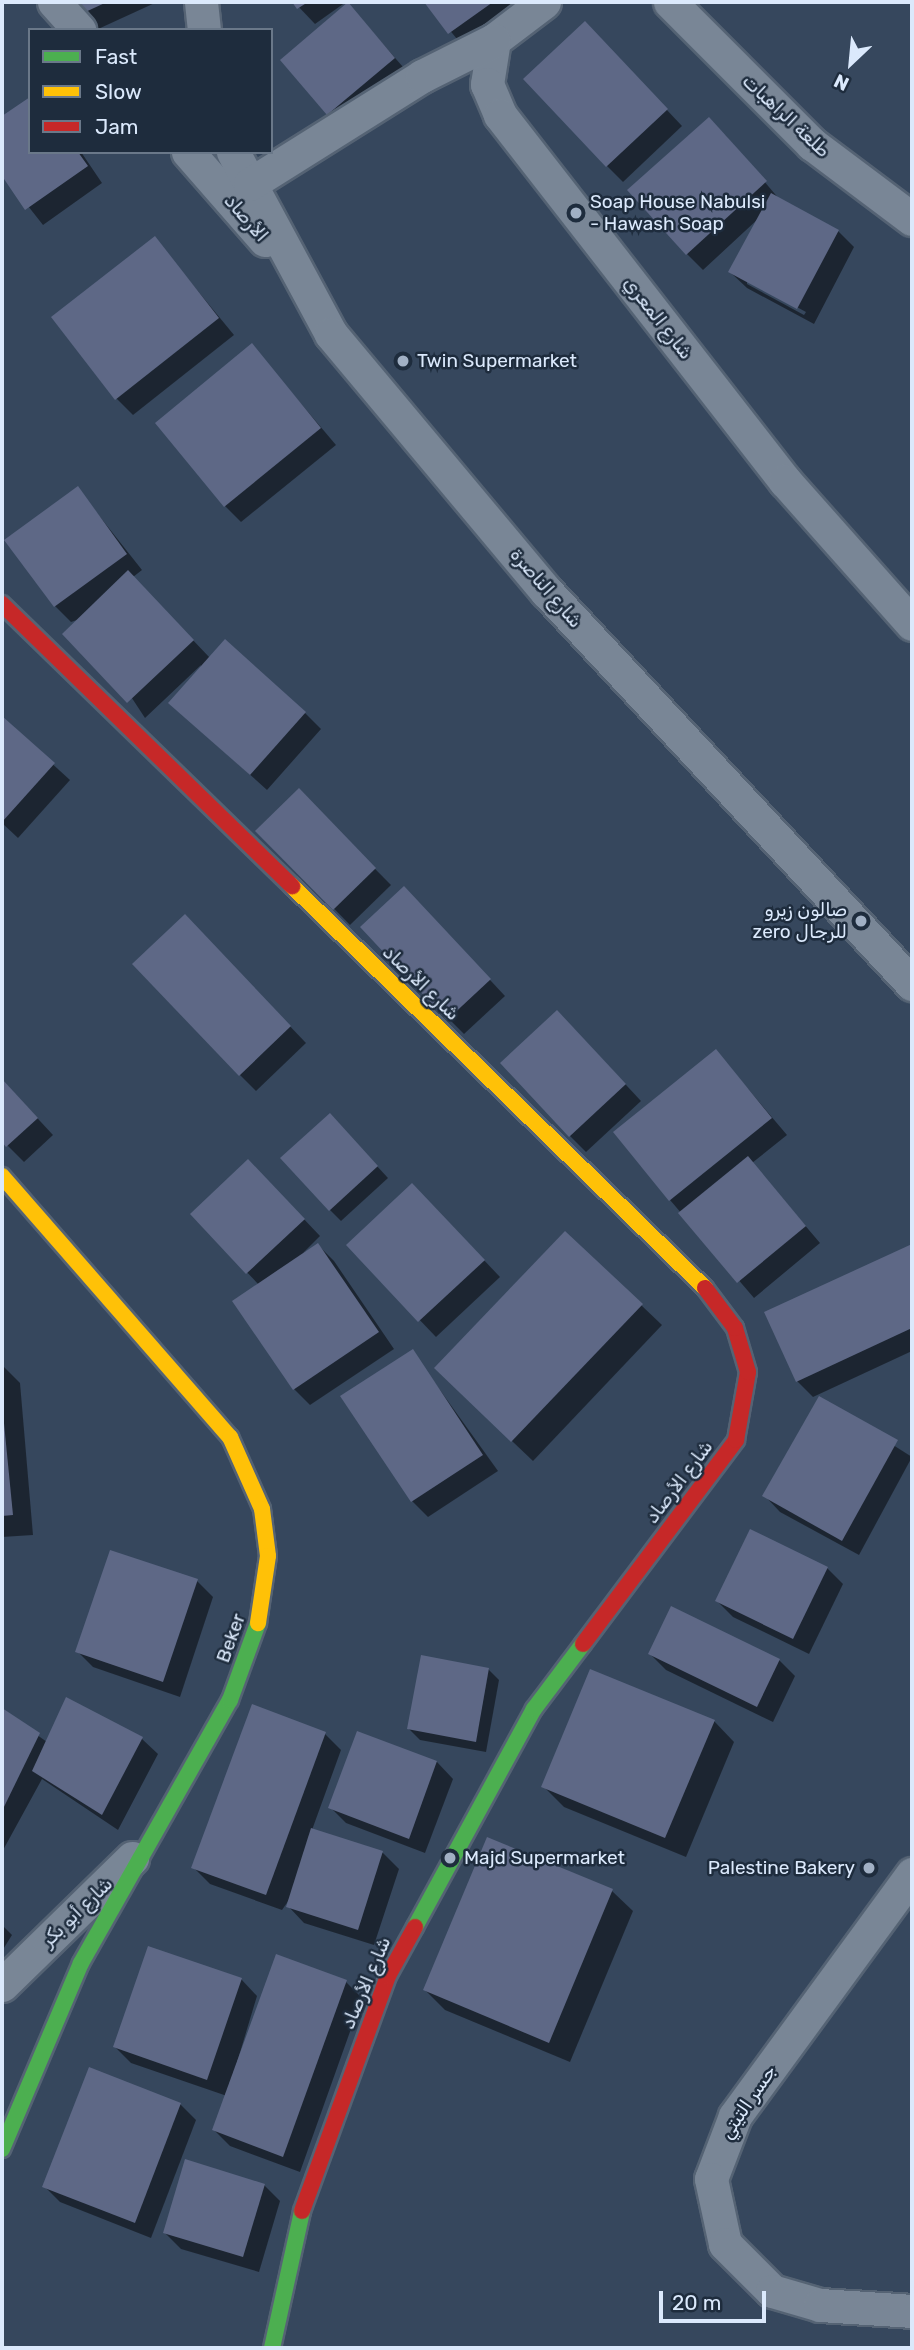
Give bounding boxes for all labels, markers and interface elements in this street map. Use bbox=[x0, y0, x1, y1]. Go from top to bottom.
legend bbox=[28, 28, 273, 154]
north arrow bbox=[816, 28, 886, 98]
text: Fast bbox=[95, 44, 137, 69]
text: N bbox=[830, 69, 853, 96]
street label: طلعة الراهبات bbox=[738, 70, 834, 162]
text: Slow bbox=[95, 79, 142, 104]
text: Jam bbox=[95, 114, 139, 139]
street label: الأرصاد bbox=[219, 190, 273, 246]
place label: Soap House Nabulsi - Hawash Soap bbox=[590, 191, 765, 235]
marker: Soap House Nabulsi - Hawash Soap bbox=[568, 205, 584, 221]
street label: شارع المعري bbox=[619, 272, 697, 364]
place label: Twin Supermarket bbox=[417, 350, 577, 372]
marker: Twin Supermarket bbox=[395, 353, 411, 369]
street label: شارع الناصرة bbox=[505, 543, 587, 633]
place label: صالون زيرو zero للرجال bbox=[753, 899, 847, 943]
marker: صالون زيرو zero للرجال bbox=[853, 913, 869, 929]
street label: شارع الأرصاد bbox=[378, 941, 464, 1025]
street label: شارع الأرصاد bbox=[640, 1436, 718, 1528]
street label: Beker bbox=[212, 1610, 250, 1666]
place label: Majd Supermarket bbox=[464, 1847, 625, 1869]
marker: Majd Supermarket bbox=[442, 1850, 458, 1866]
place label: Palestine Bakery bbox=[708, 1857, 855, 1879]
marker: Palestine Bakery bbox=[861, 1860, 877, 1876]
street label: شارع أبو بكر bbox=[37, 1872, 117, 1952]
street label: شارع الأرصاد bbox=[336, 1933, 396, 2033]
street label: جسر التيتي bbox=[715, 2061, 781, 2143]
scale bar bbox=[662, 2276, 769, 2320]
text: 20 m bbox=[672, 2290, 721, 2315]

